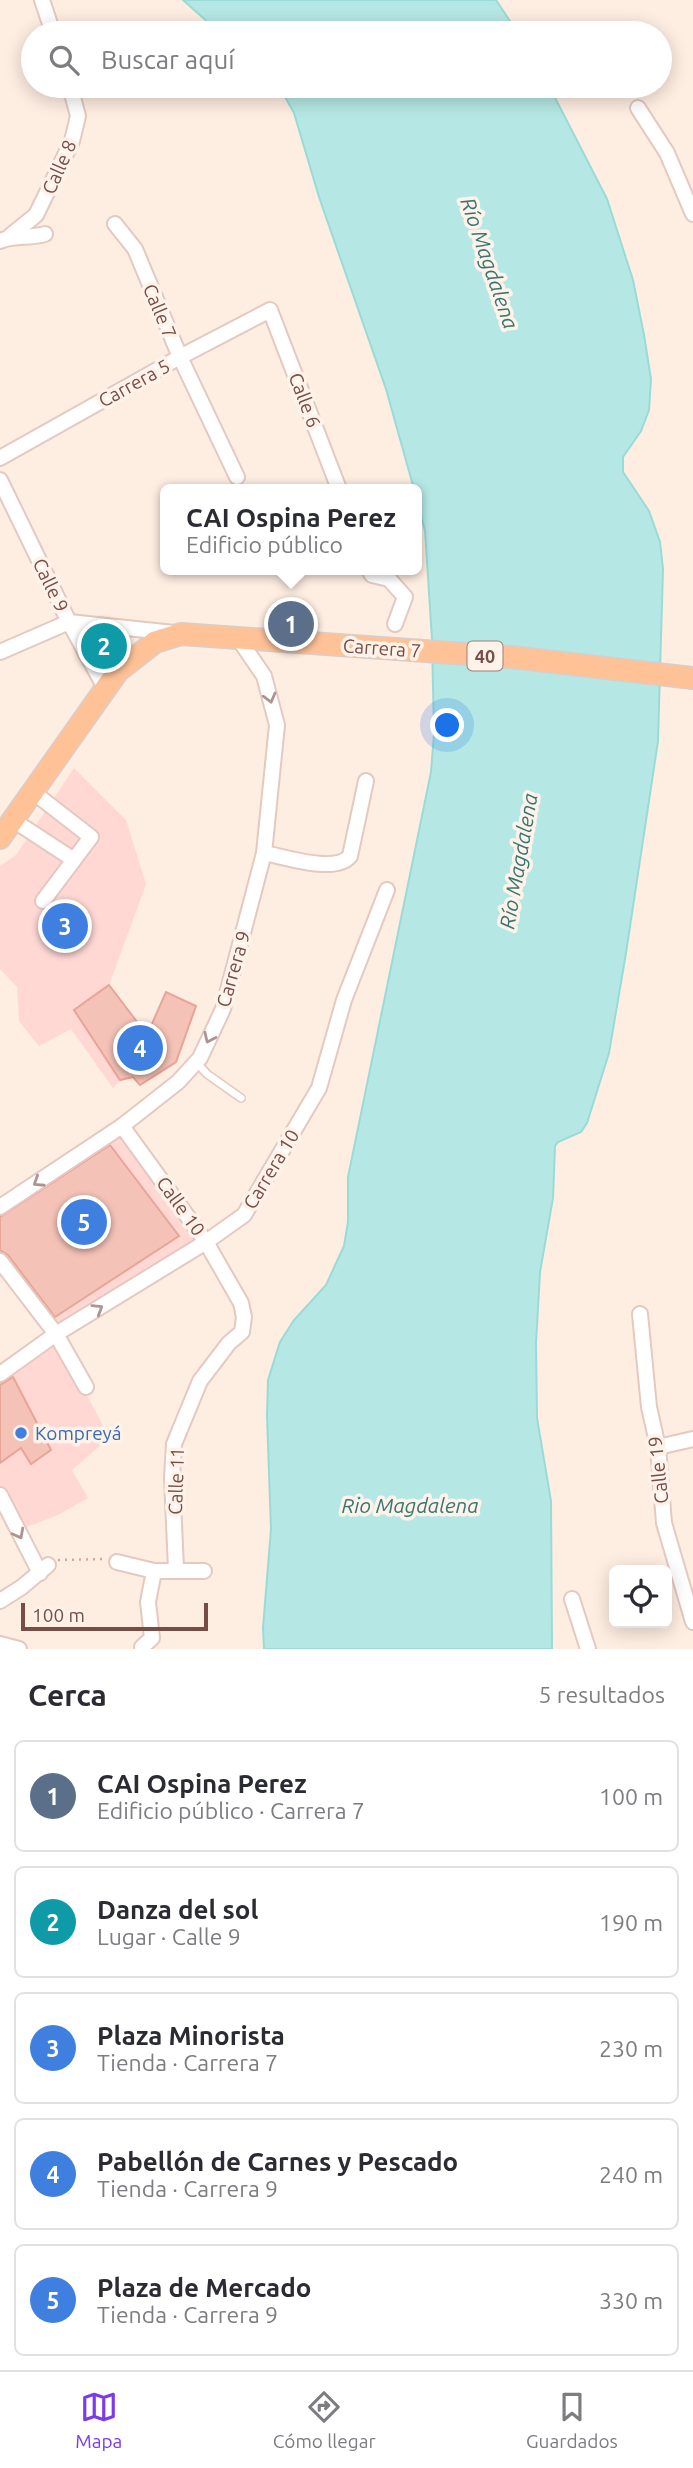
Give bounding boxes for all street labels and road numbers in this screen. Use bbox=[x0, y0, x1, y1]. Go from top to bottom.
street label: Calle 8 bbox=[37, 137, 81, 197]
street label: Calle 7 bbox=[139, 280, 181, 342]
street label: Carrera 5 bbox=[94, 354, 174, 412]
street label: Calle 6 bbox=[285, 369, 325, 431]
street label: Calle 9 bbox=[29, 555, 73, 615]
street label: Carrera 7 bbox=[342, 634, 422, 662]
road number: 40 bbox=[468, 642, 503, 670]
street label: Carrera 9 bbox=[212, 928, 254, 1010]
street label: Carrera 10 bbox=[239, 1125, 303, 1213]
street label: Calle 10 bbox=[152, 1172, 210, 1240]
street label: Calle 19 bbox=[644, 1435, 672, 1505]
street label: Calle 11 bbox=[164, 1447, 188, 1515]

